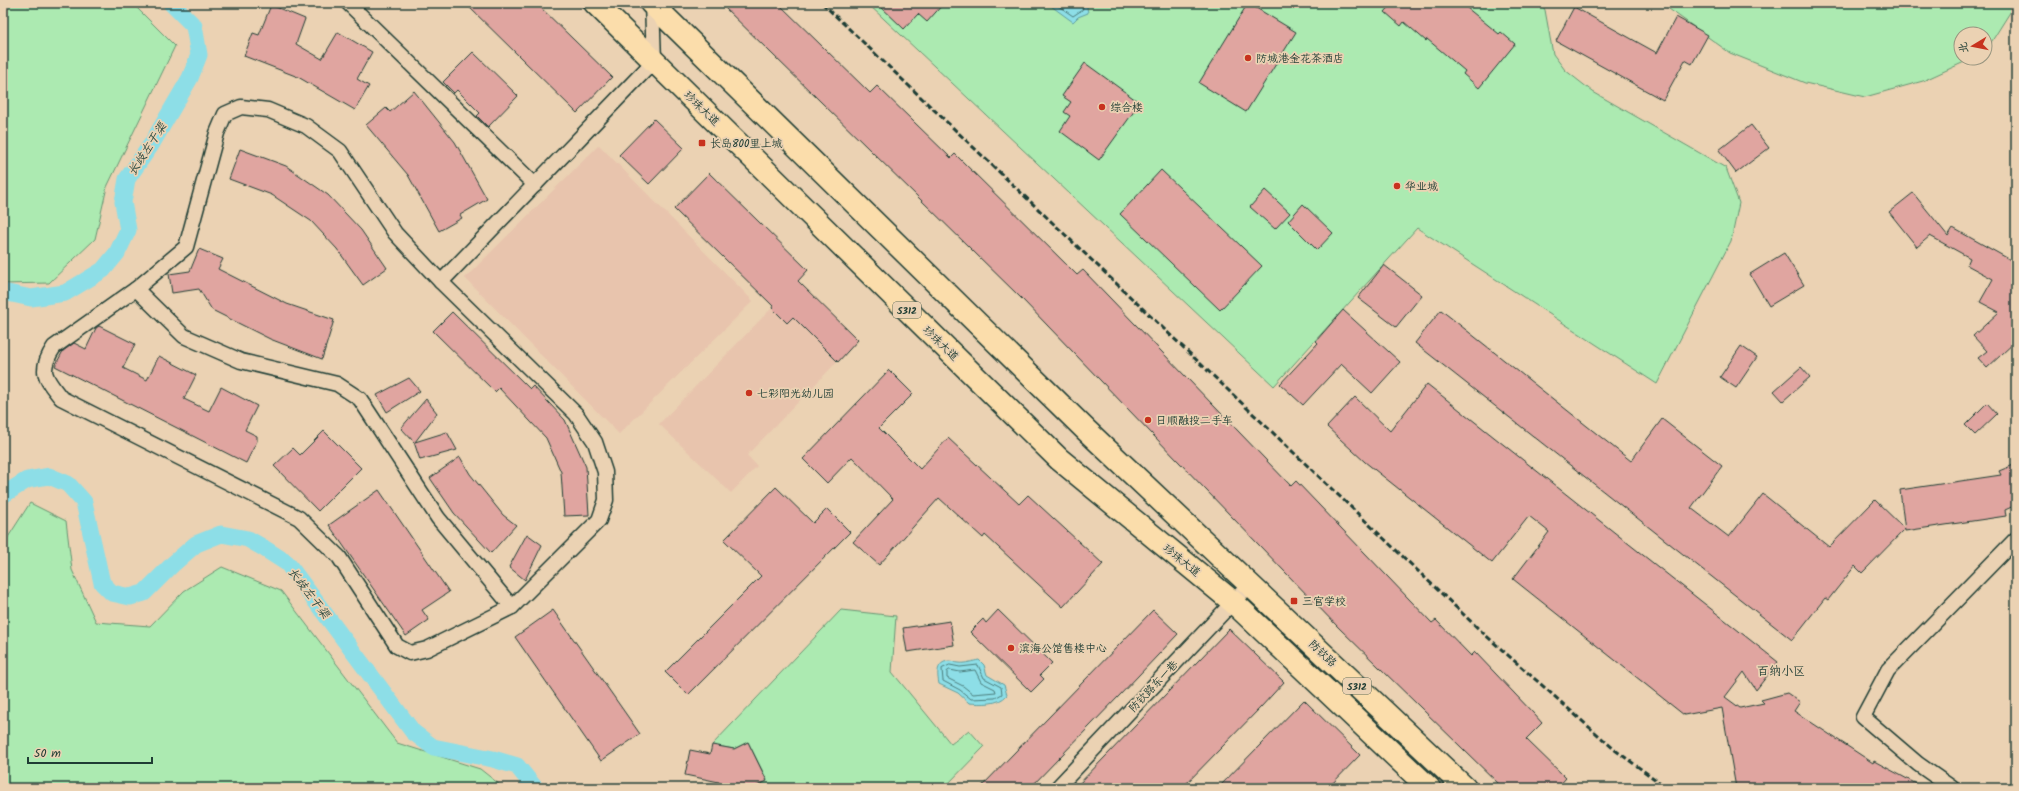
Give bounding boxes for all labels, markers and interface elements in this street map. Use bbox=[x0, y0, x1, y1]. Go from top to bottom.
north arrow bbox=[1953, 26, 1993, 66]
text: 北 bbox=[1954, 41, 1974, 55]
place label: 防城港金花茶酒店 bbox=[1256, 50, 1344, 68]
marker: 防城港金花茶酒店 bbox=[1243, 53, 1253, 63]
street label: 珍珠大道 bbox=[679, 87, 723, 130]
place label: 综合楼 bbox=[1110, 99, 1143, 117]
marker: 综合楼 bbox=[1097, 102, 1107, 112]
water label: 长歧左干渠 bbox=[123, 118, 172, 180]
place label: 长岛800里上城 bbox=[710, 135, 783, 153]
marker: 长岛800里上城 bbox=[697, 138, 707, 148]
place label: 华业城 bbox=[1405, 178, 1438, 196]
marker: 华业城 bbox=[1392, 181, 1402, 191]
road number: S312 bbox=[893, 302, 921, 318]
street label: 珍珠大道 bbox=[918, 322, 962, 365]
place label: 七彩阳光幼儿园 bbox=[757, 385, 834, 403]
marker: 七彩阳光幼儿园 bbox=[744, 388, 754, 398]
place label: 日顺融投二手车 bbox=[1156, 412, 1233, 430]
marker: 日顺融投二手车 bbox=[1143, 415, 1153, 425]
street label: 珍珠大道 bbox=[1159, 540, 1204, 582]
water label: 长歧左干渠 bbox=[283, 564, 335, 624]
place label: 三官学校 bbox=[1302, 593, 1346, 611]
marker: 三官学校 bbox=[1289, 596, 1299, 606]
street label: 防钦路 bbox=[1304, 636, 1341, 672]
place label: 滨海公馆售楼中心 bbox=[1019, 640, 1107, 658]
marker: 滨海公馆售楼中心 bbox=[1006, 643, 1016, 653]
street label: 防钦路东一巷 bbox=[1125, 656, 1183, 717]
district label: 百纳小区 bbox=[1757, 662, 1805, 681]
road number: S312 bbox=[1343, 678, 1371, 694]
scale bar bbox=[28, 739, 152, 765]
text: 50 m bbox=[34, 744, 61, 763]

